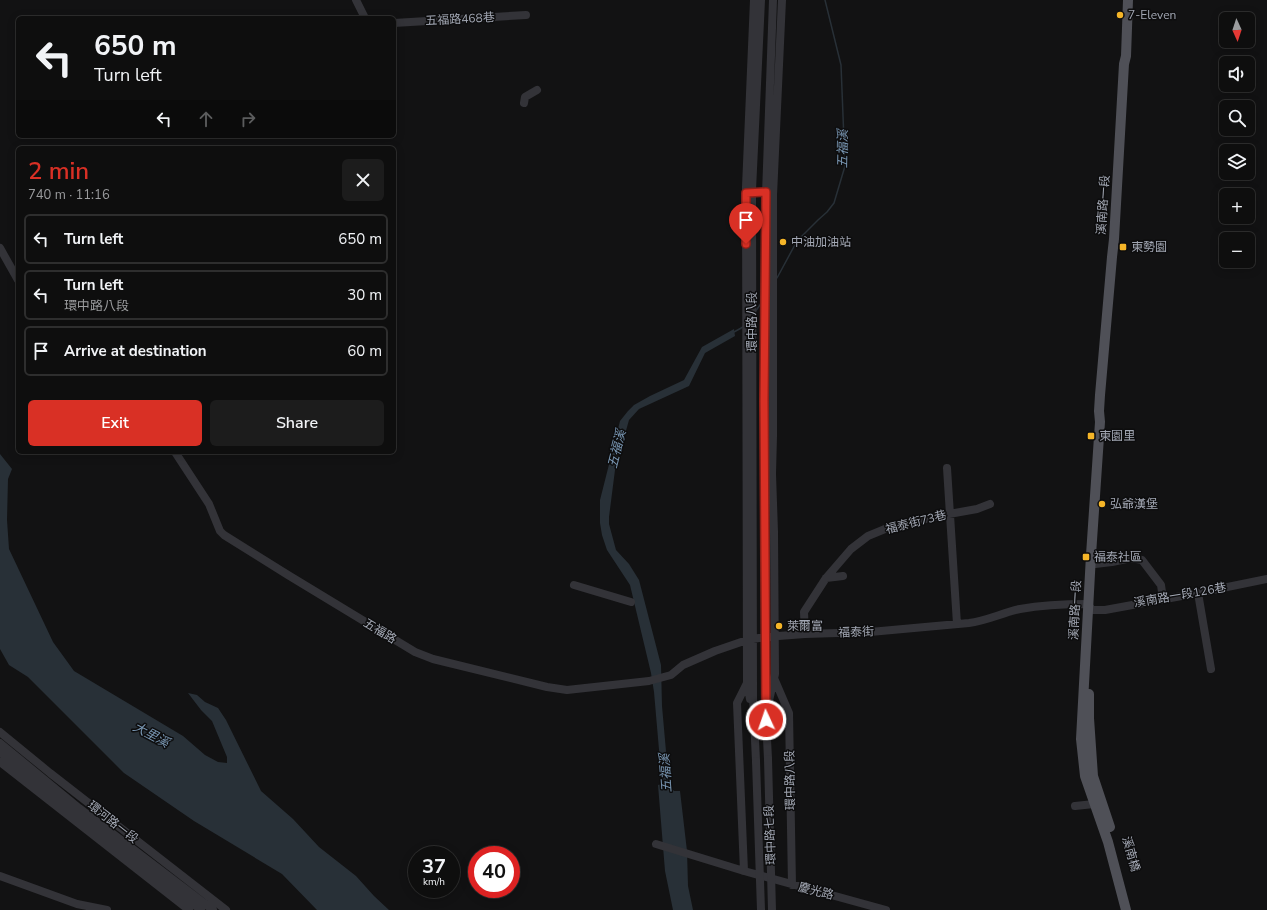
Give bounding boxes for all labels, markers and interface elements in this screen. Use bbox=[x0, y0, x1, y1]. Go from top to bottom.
place label: 7-Eleven bbox=[1128, 7, 1176, 23]
street label: 五福路468巷 bbox=[425, 9, 495, 29]
marker: 7-Eleven bbox=[1115, 10, 1125, 20]
north arrow bbox=[1219, 12, 1255, 48]
map controls bbox=[1219, 12, 1255, 268]
text: 650 m bbox=[94, 27, 177, 65]
icon: left bbox=[28, 32, 80, 84]
button: sound bbox=[1219, 56, 1255, 92]
text: Turn left bbox=[94, 63, 162, 87]
button: search bbox=[1219, 100, 1255, 136]
icon: left bbox=[153, 108, 175, 130]
icon: ahead bbox=[195, 108, 217, 130]
icon: right bbox=[237, 108, 259, 130]
water label: 五福溪 bbox=[834, 127, 852, 169]
button: layers bbox=[1219, 144, 1255, 180]
text: 2 min bbox=[28, 155, 89, 187]
button: close bbox=[342, 159, 384, 201]
street label: 溪南路一段 bbox=[1093, 175, 1113, 235]
text: 740 m · 11:16 bbox=[28, 186, 110, 204]
button: + bbox=[1219, 188, 1255, 224]
pin bbox=[729, 203, 763, 244]
icon: arrive bbox=[735, 209, 757, 231]
icon: left bbox=[30, 228, 52, 250]
text: Turn left bbox=[64, 229, 123, 249]
text: 650 m bbox=[338, 229, 382, 249]
button: − bbox=[1219, 232, 1255, 268]
place label: 中油加油站 bbox=[791, 234, 851, 250]
marker: 中油加油站 bbox=[778, 237, 788, 247]
place label: 東勢園 bbox=[1131, 239, 1167, 255]
marker: 東勢園 bbox=[1118, 242, 1128, 252]
text: Turn left bbox=[64, 275, 123, 295]
icon: left bbox=[30, 284, 52, 306]
text: 30 m bbox=[347, 285, 382, 305]
street label: 環中路八段 bbox=[744, 292, 760, 352]
text: 環中路八段 bbox=[64, 297, 129, 315]
icon: arrive bbox=[30, 340, 52, 362]
text: Arrive at destination bbox=[64, 341, 207, 361]
text: 60 m bbox=[347, 341, 382, 361]
button: Exit bbox=[28, 400, 202, 446]
button: Share bbox=[210, 400, 384, 446]
water label: 五福溪 bbox=[604, 426, 631, 470]
place label: 東園里 bbox=[1099, 428, 1135, 444]
marker: 東園里 bbox=[1086, 431, 1096, 441]
place label: 弘爺漢堡 bbox=[1110, 496, 1158, 512]
marker: 弘爺漢堡 bbox=[1097, 499, 1107, 509]
street label: 福泰街73巷 bbox=[884, 507, 948, 537]
place label: 福泰社區 bbox=[1094, 549, 1142, 565]
marker: 福泰社區 bbox=[1081, 552, 1091, 562]
street label: 溪南路一段126巷 bbox=[1133, 579, 1227, 611]
street label: 溪南路一段 bbox=[1065, 580, 1085, 640]
street label: 五福路 bbox=[360, 615, 400, 647]
place label: 萊爾富 bbox=[787, 618, 823, 634]
marker: 萊爾富 bbox=[774, 621, 784, 631]
street label: 福泰街 bbox=[838, 623, 874, 641]
position arrow bbox=[745, 699, 787, 741]
water label: 大里溪 bbox=[130, 718, 174, 753]
street label: 環中路八段 bbox=[781, 750, 799, 810]
water label: 五福溪 bbox=[656, 751, 676, 793]
street label: 環河路一段 bbox=[84, 797, 142, 847]
street label: 環中路七段 bbox=[761, 805, 779, 865]
street label: 溪南橋 bbox=[1118, 834, 1144, 874]
speed limit sign: 40 bbox=[468, 846, 520, 898]
text: 37 bbox=[422, 853, 446, 880]
text: km/h bbox=[423, 875, 445, 889]
street label: 慶光路 bbox=[797, 879, 835, 903]

